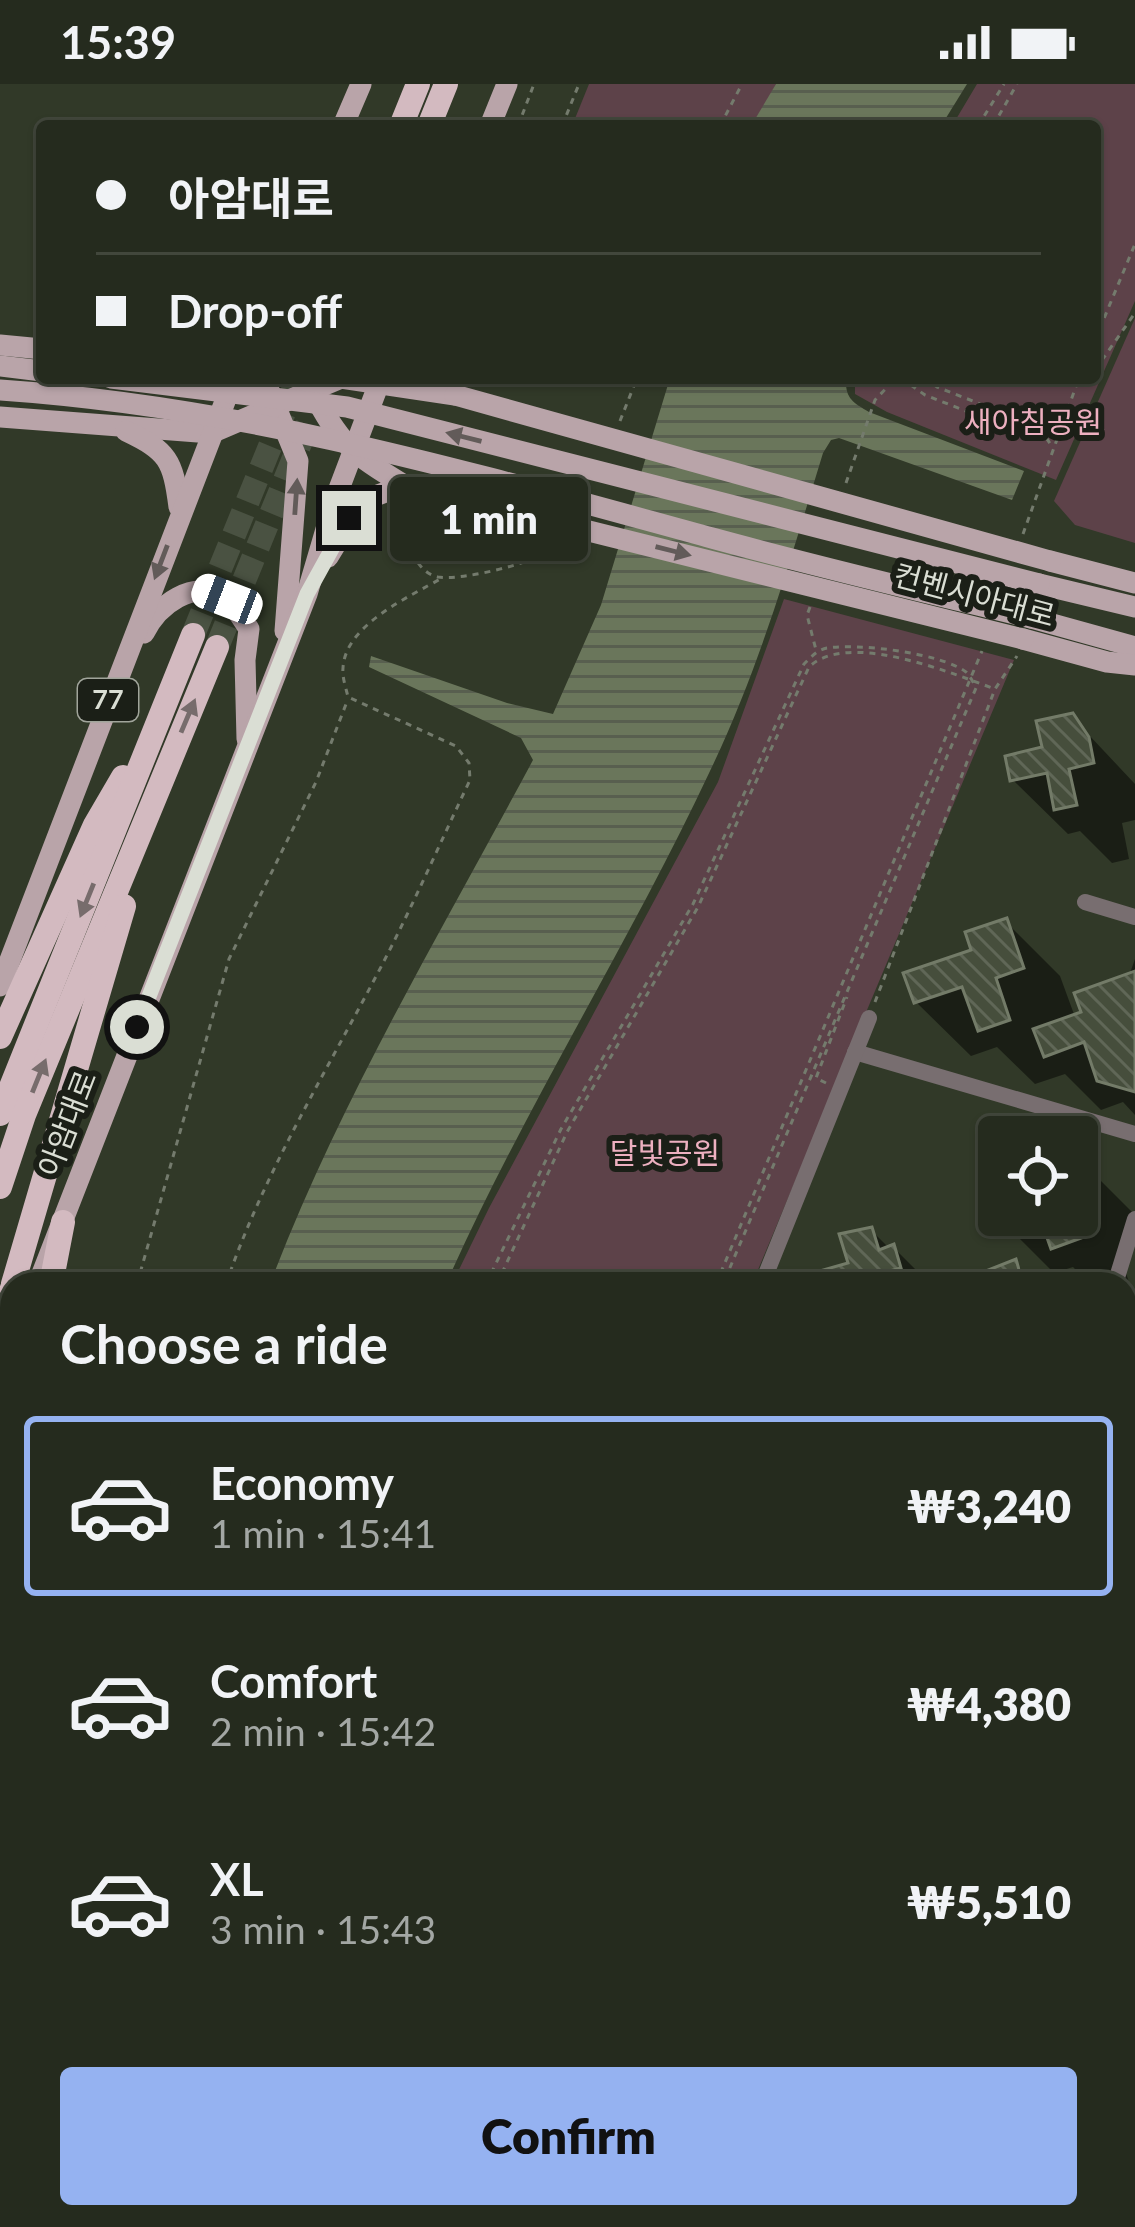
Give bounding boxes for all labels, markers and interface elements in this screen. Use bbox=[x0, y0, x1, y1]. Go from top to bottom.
text: 15:39 bbox=[60, 15, 176, 69]
text: 아암대로 bbox=[168, 171, 334, 225]
text: Drop-off bbox=[168, 284, 342, 338]
park label: 새아침공원 bbox=[964, 403, 1102, 439]
one-way arrow bbox=[445, 427, 482, 446]
callout: 1 min bbox=[391, 476, 589, 560]
one-way arrow bbox=[286, 478, 305, 515]
route end bbox=[322, 491, 376, 545]
text: 1 min bbox=[440, 496, 538, 542]
one-way arrow bbox=[655, 542, 692, 561]
one-way arrow bbox=[150, 545, 169, 581]
street label: 컨벤시아대로 bbox=[890, 555, 1059, 633]
car bbox=[187, 569, 267, 629]
road number: 77 bbox=[78, 679, 138, 721]
one-way arrow bbox=[179, 699, 199, 734]
one-way arrow bbox=[77, 882, 96, 918]
route start bbox=[110, 1000, 164, 1054]
one-way arrow bbox=[30, 1058, 49, 1094]
street label: 아암대로 bbox=[30, 1065, 103, 1181]
map controls bbox=[978, 1116, 1098, 1236]
button: locate bbox=[978, 1116, 1098, 1236]
park label: 달빛공원 bbox=[610, 1134, 720, 1170]
text: Choose a ride bbox=[60, 1311, 388, 1376]
icon: car bbox=[66, 1452, 174, 1560]
text: Economy bbox=[210, 1456, 394, 1510]
text: ₩3,240 bbox=[906, 1479, 1071, 1533]
text: 1 min · 15:41 bbox=[210, 1510, 436, 1556]
icon: car bbox=[66, 1650, 174, 1758]
text: Comfort bbox=[210, 1654, 377, 1708]
text: ₩4,380 bbox=[906, 1677, 1071, 1731]
text: 2 min · 15:42 bbox=[210, 1708, 436, 1754]
icon: car bbox=[66, 1848, 174, 1956]
text: XL bbox=[210, 1852, 264, 1906]
text: ₩5,510 bbox=[906, 1875, 1071, 1929]
text: 3 min · 15:43 bbox=[210, 1906, 436, 1952]
button: Confirm bbox=[60, 2067, 1077, 2205]

